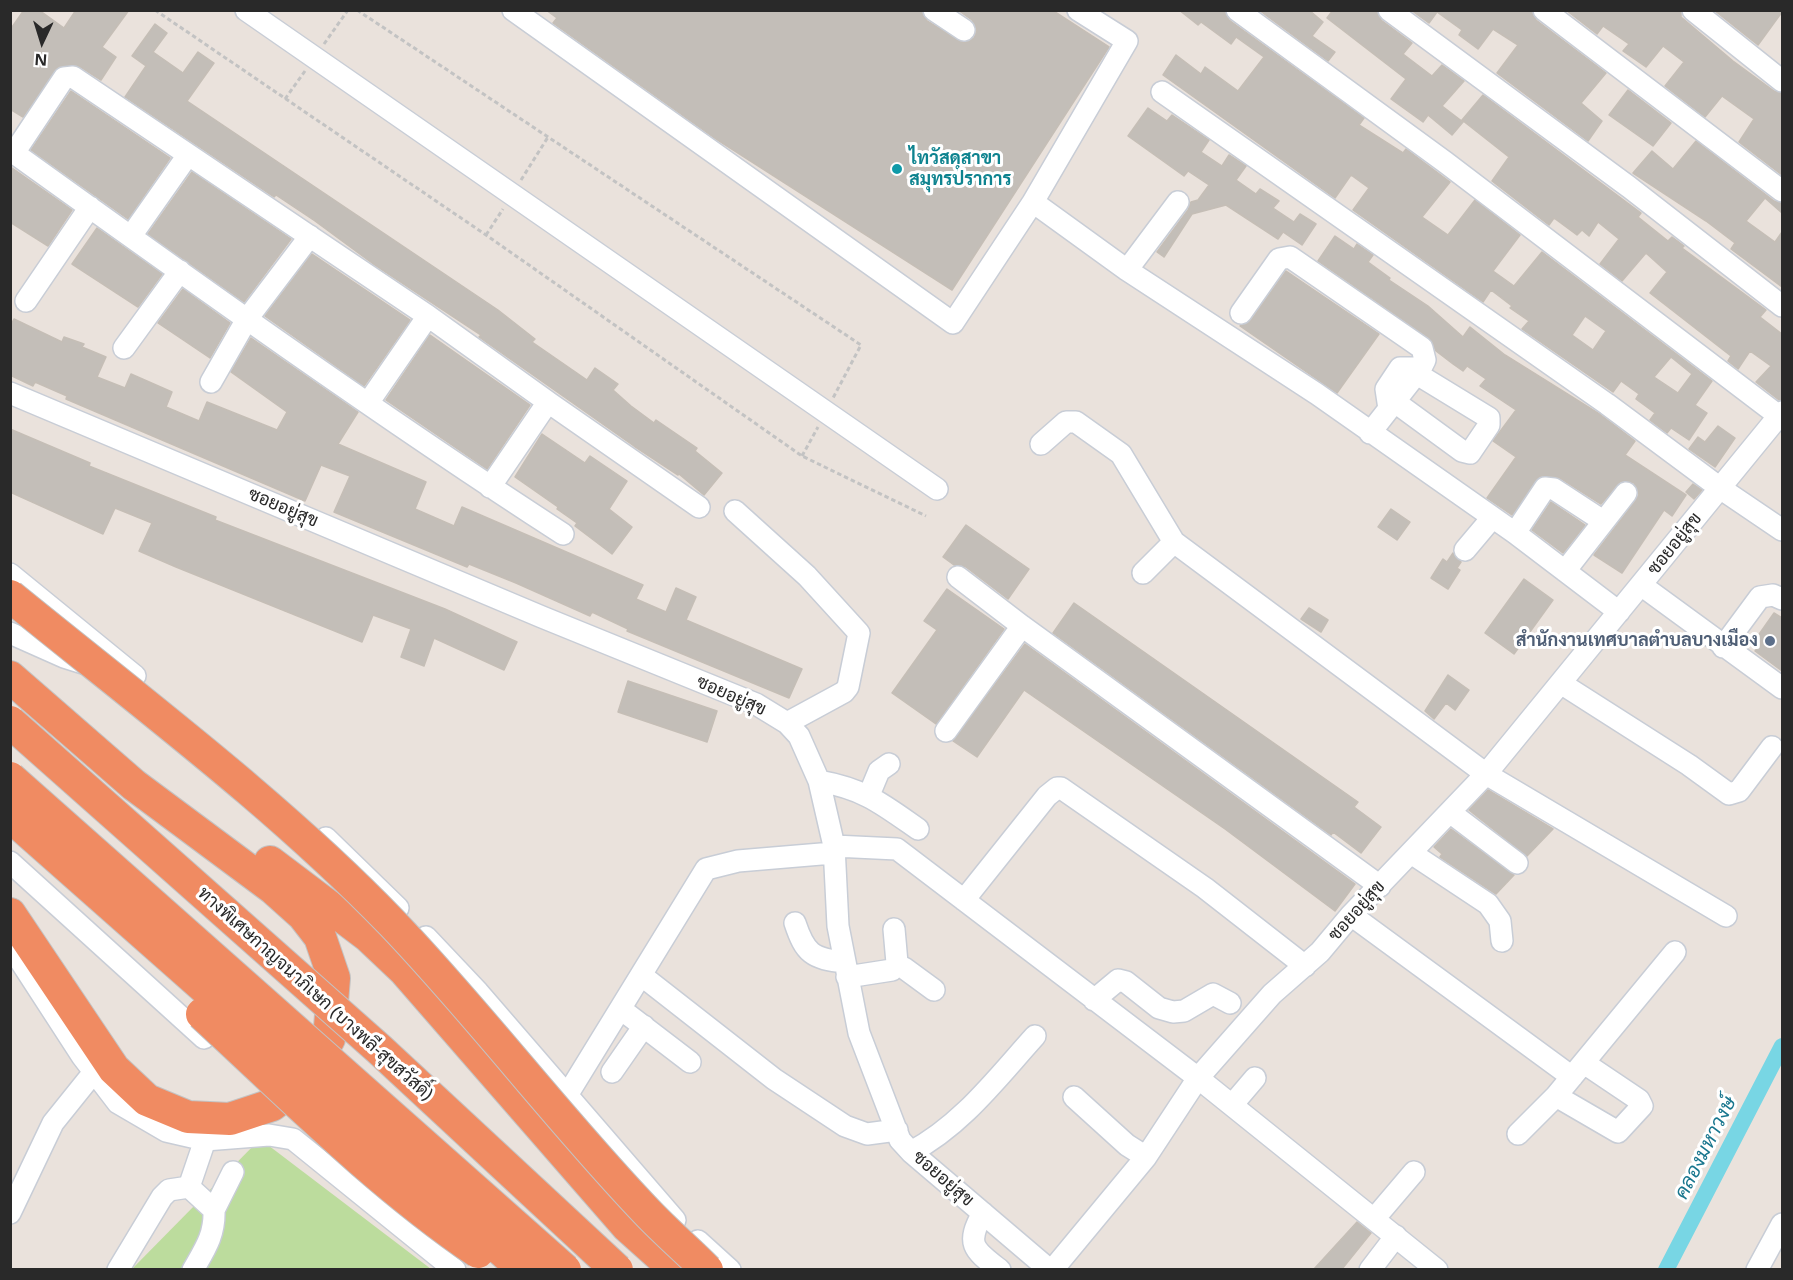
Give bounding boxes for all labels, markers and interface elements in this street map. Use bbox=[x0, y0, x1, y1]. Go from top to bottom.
north arrow bbox=[12, 12, 72, 72]
text: N bbox=[33, 49, 48, 71]
place label: ไทวัสดุสาขา สมุทรปราการ bbox=[909, 148, 1011, 190]
marker: ไทวัสดุสาขา สมุทรปราการ bbox=[890, 162, 904, 176]
street label: ซอยอยู่สุข bbox=[245, 484, 321, 532]
street label: ซอยอยู่สุข bbox=[1643, 508, 1707, 580]
place label: สำนักงานเทศบาลตำบลบางเมือง bbox=[1516, 630, 1758, 652]
marker: สำนักงานเทศบาลตำบลบางเมือง bbox=[1763, 634, 1777, 648]
street label: ซอยอยู่สุข bbox=[693, 671, 769, 721]
street label: ซอยอยู่สุข bbox=[1324, 876, 1390, 946]
street label: ทางพิเศษกาญจนาภิเษก (บางพลี-สุขสวัสดิ์) bbox=[193, 883, 437, 1105]
water label: คลองมหาวงษ์ bbox=[1670, 1093, 1742, 1203]
street label: ซอยอยู่สุข bbox=[908, 1147, 978, 1211]

